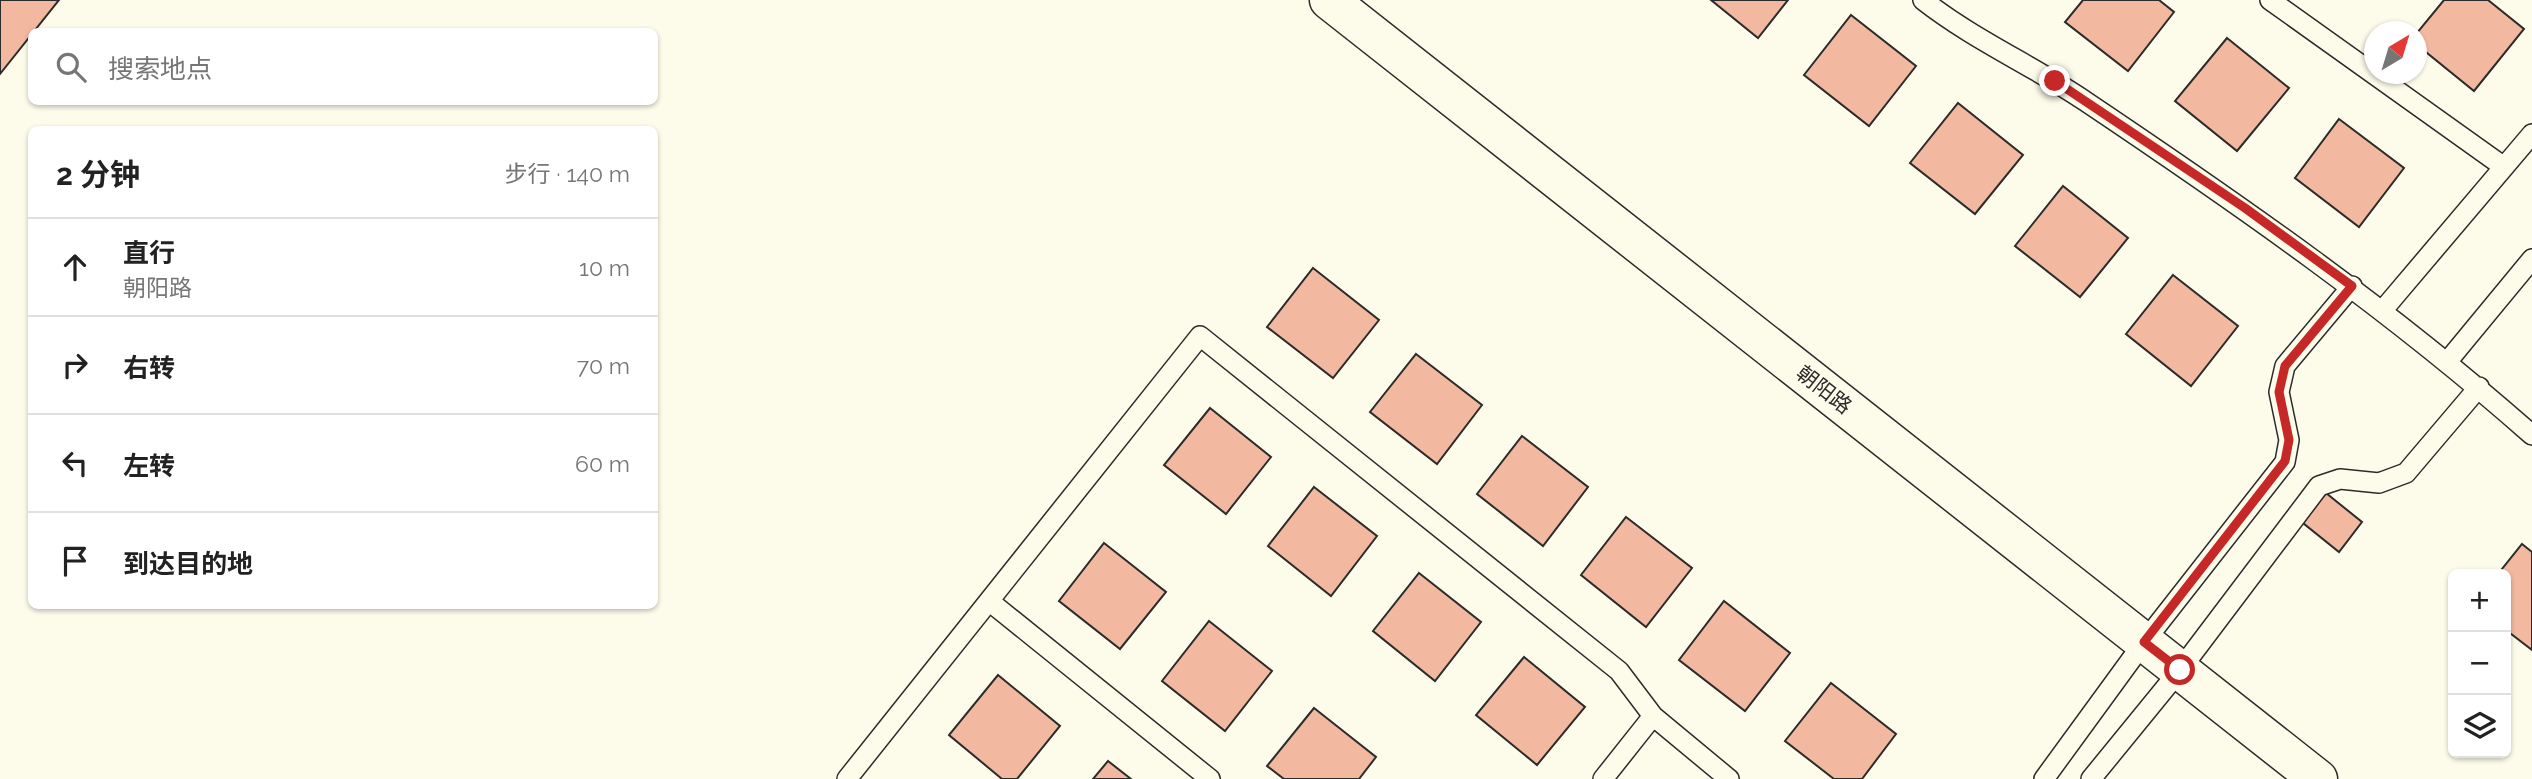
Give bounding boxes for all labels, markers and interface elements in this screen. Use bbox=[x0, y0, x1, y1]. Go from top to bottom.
north arrow bbox=[2364, 21, 2427, 84]
search box bbox=[28, 28, 658, 105]
icon: search bbox=[52, 48, 90, 86]
text: 搜索地点 bbox=[108, 54, 212, 84]
route end bbox=[2039, 65, 2070, 96]
text: 2 分钟 bbox=[56, 157, 140, 192]
text: 步行 · 140 m bbox=[504, 160, 630, 187]
text: 直行 bbox=[123, 238, 175, 268]
icon: ahead bbox=[56, 248, 94, 286]
text: 10 m bbox=[579, 254, 630, 281]
text: 朝阳路 bbox=[123, 274, 192, 301]
icon: right bbox=[56, 346, 94, 384]
text: 70 m bbox=[577, 352, 630, 379]
text: 右转 bbox=[123, 353, 175, 383]
street label: 朝阳路 bbox=[1792, 360, 1857, 419]
icon: left bbox=[56, 444, 94, 482]
text: 60 m bbox=[575, 450, 630, 477]
text: 左转 bbox=[123, 451, 175, 481]
icon: arrive bbox=[56, 542, 94, 580]
text: 到达目的地 bbox=[123, 549, 253, 579]
map controls bbox=[2448, 569, 2511, 758]
button: + bbox=[2448, 569, 2511, 632]
button: − bbox=[2448, 632, 2511, 695]
route start bbox=[2164, 654, 2195, 685]
button: layers bbox=[2448, 695, 2511, 758]

